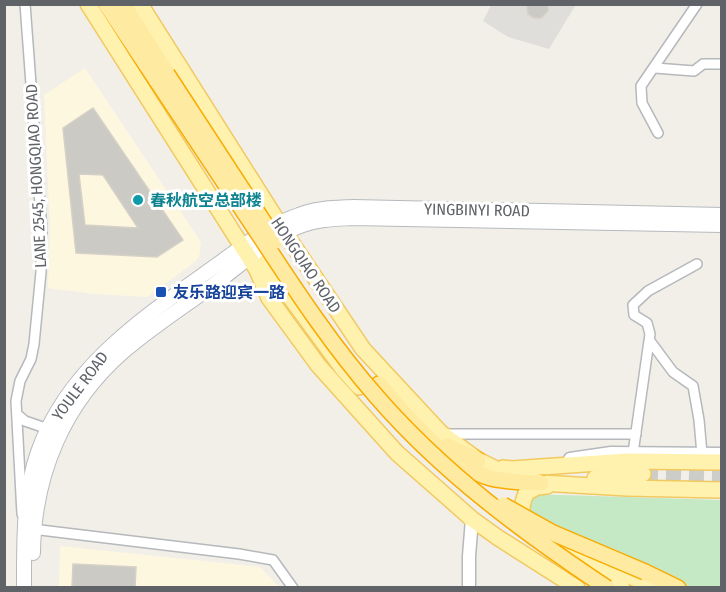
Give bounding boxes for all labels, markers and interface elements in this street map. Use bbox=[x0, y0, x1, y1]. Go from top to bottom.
street label: LANE 2545, HONGQIAO ROAD bbox=[22, 84, 50, 268]
place label: 春秋航空总部楼 bbox=[150, 191, 262, 210]
marker: 春秋航空总部楼 bbox=[131, 193, 145, 207]
street label: YINGBINYI ROAD bbox=[424, 200, 530, 220]
street label: HONGQIAO ROAD bbox=[267, 214, 345, 316]
place label: 友乐路迎宾一路 bbox=[173, 283, 285, 302]
marker: 友乐路迎宾一路 bbox=[154, 285, 168, 299]
street label: YOULE ROAD bbox=[48, 348, 112, 424]

